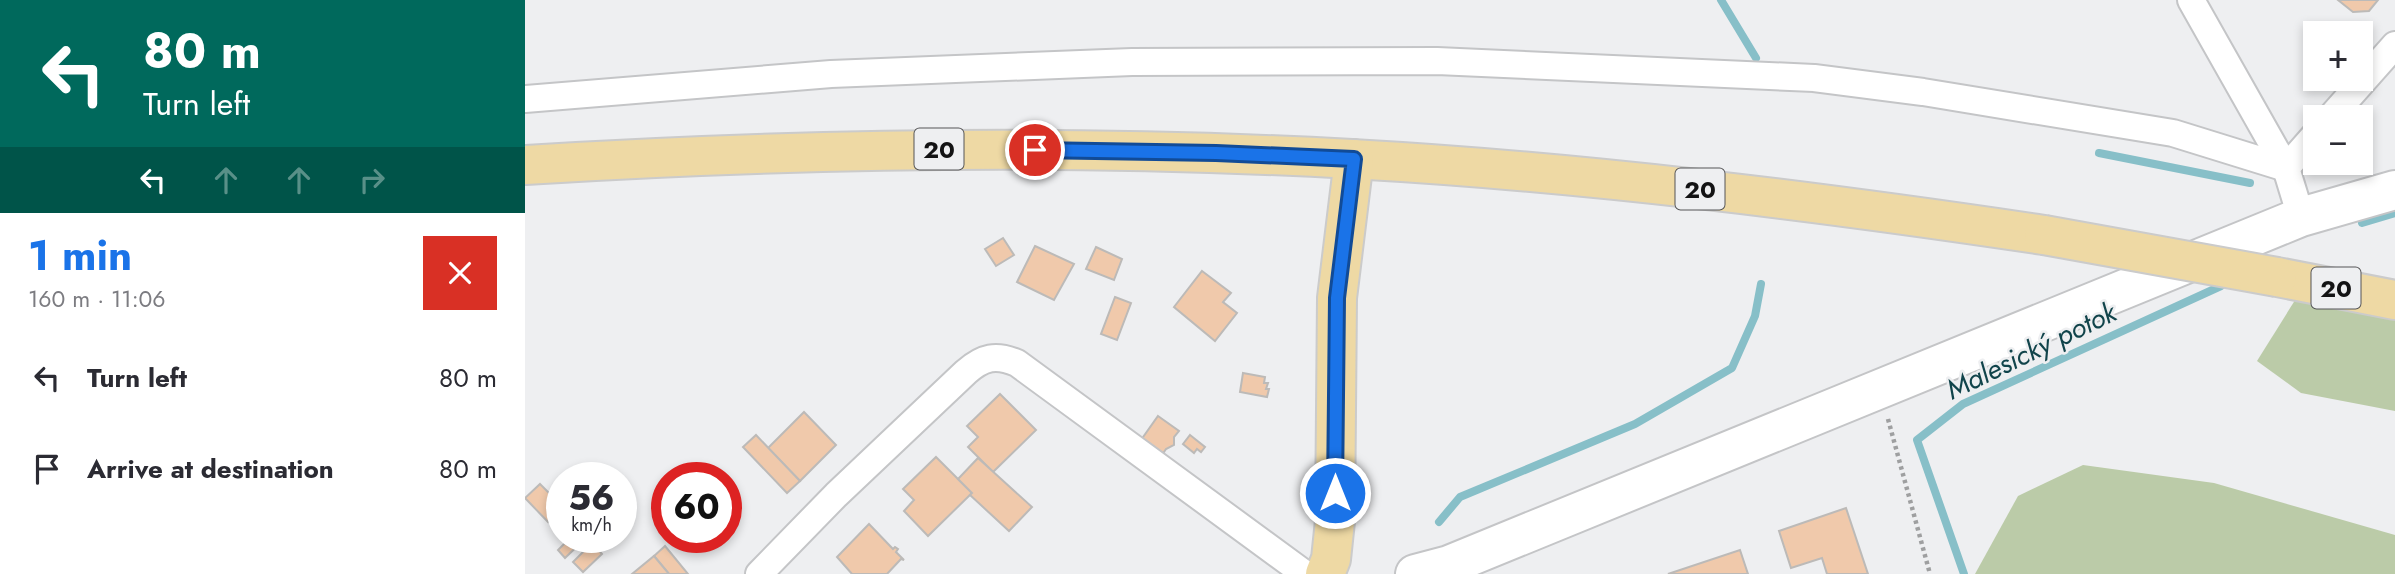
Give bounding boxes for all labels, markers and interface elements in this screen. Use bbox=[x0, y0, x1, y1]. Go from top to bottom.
text: 80 m bbox=[143, 16, 261, 86]
map controls bbox=[2303, 21, 2373, 175]
button: + bbox=[2303, 21, 2373, 91]
icon: left bbox=[28, 28, 119, 119]
text: Turn left bbox=[143, 81, 250, 127]
button: − bbox=[2303, 105, 2373, 175]
pin bbox=[1005, 120, 1065, 180]
road number: 20 bbox=[915, 128, 963, 169]
icon: arrive bbox=[1016, 131, 1054, 169]
icon: left bbox=[134, 161, 172, 199]
icon: ahead bbox=[207, 161, 245, 199]
icon: ahead bbox=[280, 161, 318, 199]
icon: right bbox=[353, 161, 391, 199]
road number: 20 bbox=[1675, 168, 1725, 210]
text: 1 min bbox=[28, 225, 132, 286]
button: close bbox=[423, 236, 497, 310]
road number: 20 bbox=[2311, 268, 2361, 309]
text: 160 m · 11:06 bbox=[28, 282, 166, 316]
water label: Malesický potok bbox=[1939, 292, 2124, 410]
icon: left bbox=[28, 359, 66, 397]
text: Turn left bbox=[87, 359, 187, 397]
text: 80 m bbox=[439, 359, 497, 397]
icon: arrive bbox=[28, 450, 66, 488]
text: Arrive at destination bbox=[87, 450, 334, 488]
text: 80 m bbox=[439, 450, 497, 488]
position arrow bbox=[1298, 456, 1372, 530]
speed limit sign: 60 bbox=[651, 462, 742, 553]
text: 56 bbox=[569, 473, 615, 523]
text: km/h bbox=[571, 512, 612, 538]

